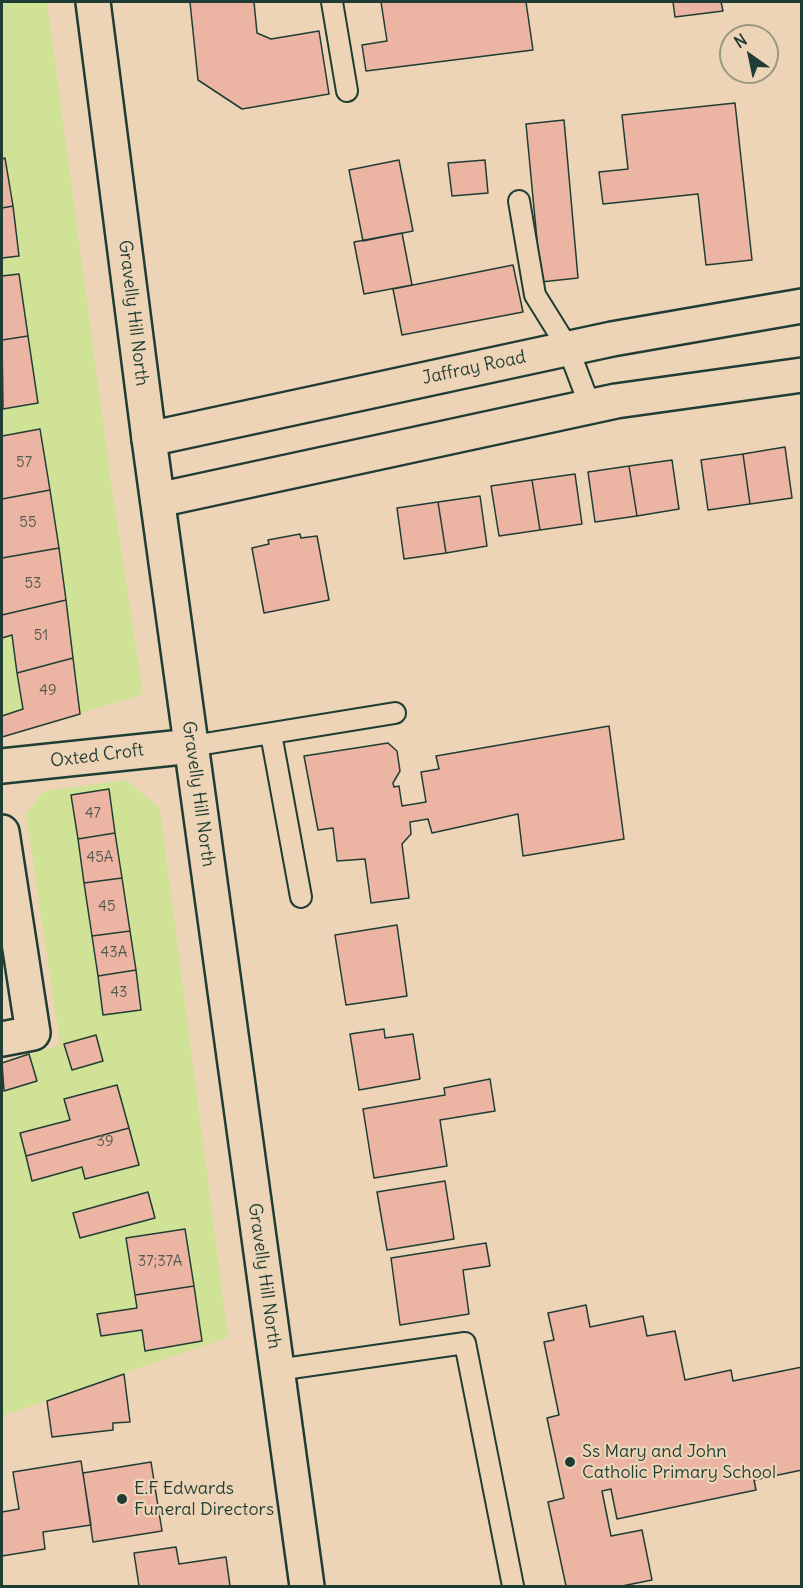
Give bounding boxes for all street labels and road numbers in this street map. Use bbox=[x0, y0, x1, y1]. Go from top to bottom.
street label: Gravelly Hill North bbox=[113, 239, 153, 387]
street label: Jaffray Road bbox=[420, 346, 528, 390]
street label: Gravelly Hill North bbox=[177, 720, 219, 868]
street label: Oxted Croft bbox=[49, 740, 145, 772]
street label: Gravelly Hill North bbox=[243, 1202, 285, 1350]

